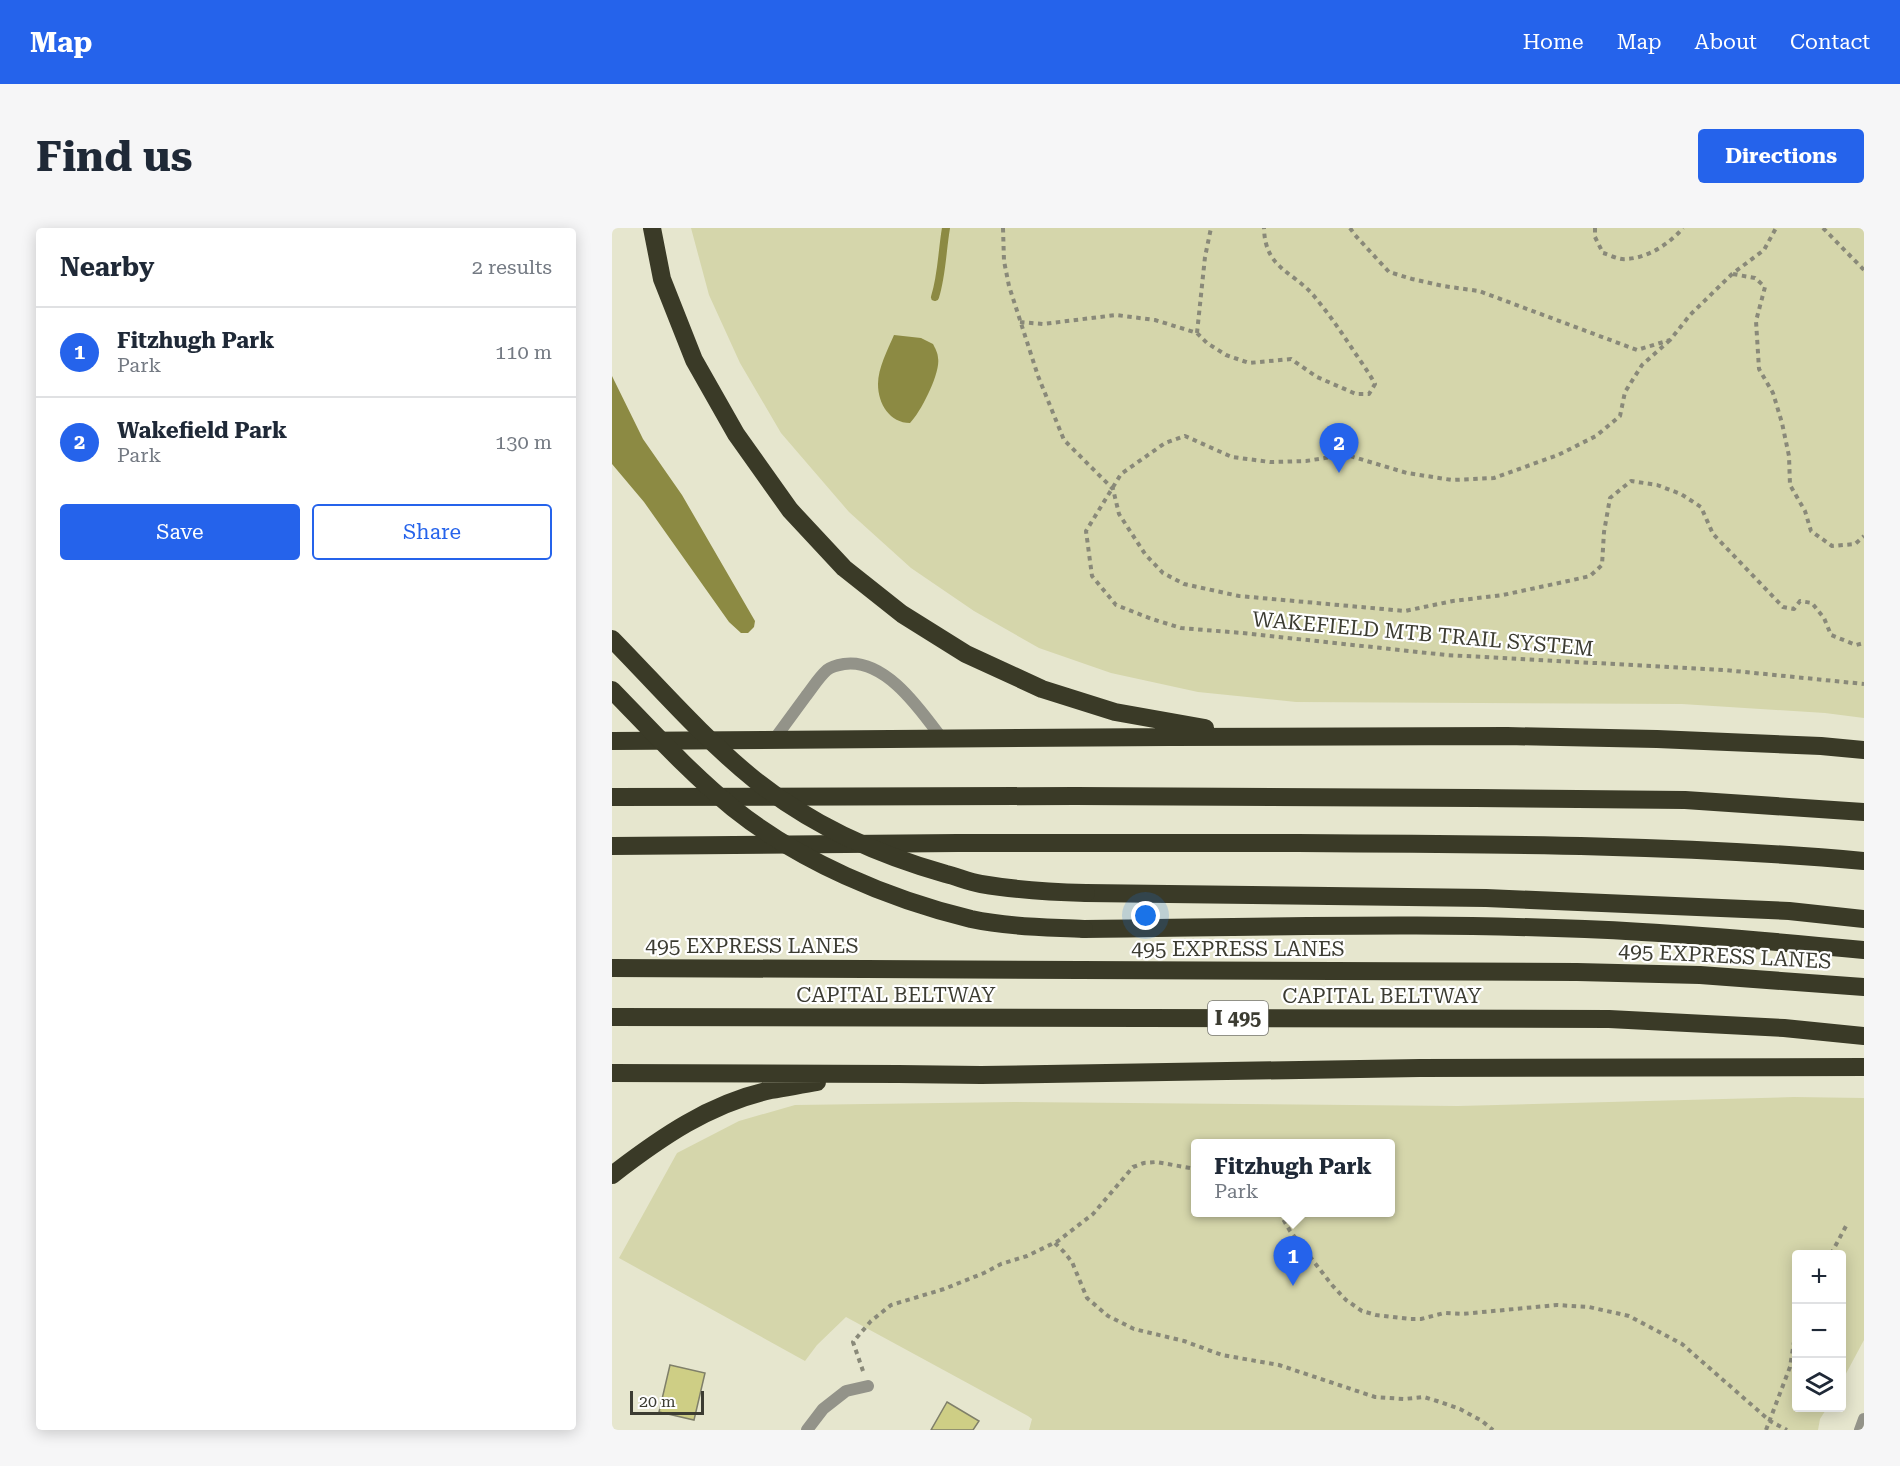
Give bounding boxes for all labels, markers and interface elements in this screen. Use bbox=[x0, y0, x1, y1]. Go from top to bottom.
text: Map bbox=[30, 26, 92, 59]
text: Home bbox=[1523, 30, 1584, 54]
text: Map bbox=[1617, 30, 1662, 54]
text: About bbox=[1695, 30, 1757, 54]
text: Contact bbox=[1790, 30, 1870, 54]
button: Directions bbox=[1698, 129, 1864, 183]
text: Find us bbox=[36, 132, 193, 181]
text: Nearby bbox=[60, 252, 154, 282]
text: 2 results bbox=[472, 255, 552, 279]
text: Fitzhugh Park bbox=[117, 328, 274, 353]
text: 1 bbox=[74, 340, 85, 364]
text: 110 m bbox=[495, 340, 552, 364]
text: Park bbox=[117, 353, 161, 377]
text: Wakefield Park bbox=[117, 418, 287, 443]
pin: 2 bbox=[1320, 424, 1358, 473]
text: 2 bbox=[74, 430, 85, 454]
text: 130 m bbox=[495, 430, 552, 454]
text: Park bbox=[117, 443, 161, 467]
button: Save bbox=[60, 504, 300, 560]
button: Share bbox=[312, 504, 552, 560]
street label: WAKEFIELD MTB TRAIL SYSTEM bbox=[1251, 607, 1595, 661]
your location bbox=[1131, 901, 1160, 930]
street label: 495 EXPRESS LANES bbox=[645, 934, 859, 958]
street label: 495 EXPRESS LANES bbox=[1131, 937, 1345, 961]
street label: 495 EXPRESS LANES bbox=[1618, 938, 1832, 974]
street label: CAPITAL BELTWAY bbox=[796, 983, 996, 1007]
street label: CAPITAL BELTWAY bbox=[1282, 984, 1482, 1008]
road number: I 495 bbox=[1208, 1001, 1268, 1035]
popup bbox=[1191, 1139, 1395, 1217]
text: Fitzhugh Park bbox=[1214, 1154, 1372, 1179]
text: Park bbox=[1214, 1179, 1258, 1203]
pin: 1 bbox=[1274, 1236, 1312, 1286]
map controls bbox=[1792, 1250, 1846, 1412]
button: + bbox=[1792, 1250, 1846, 1304]
button: − bbox=[1792, 1304, 1846, 1358]
button: layers bbox=[1792, 1358, 1846, 1412]
scale bar bbox=[630, 1388, 704, 1416]
text: 20 m bbox=[639, 1392, 676, 1411]

